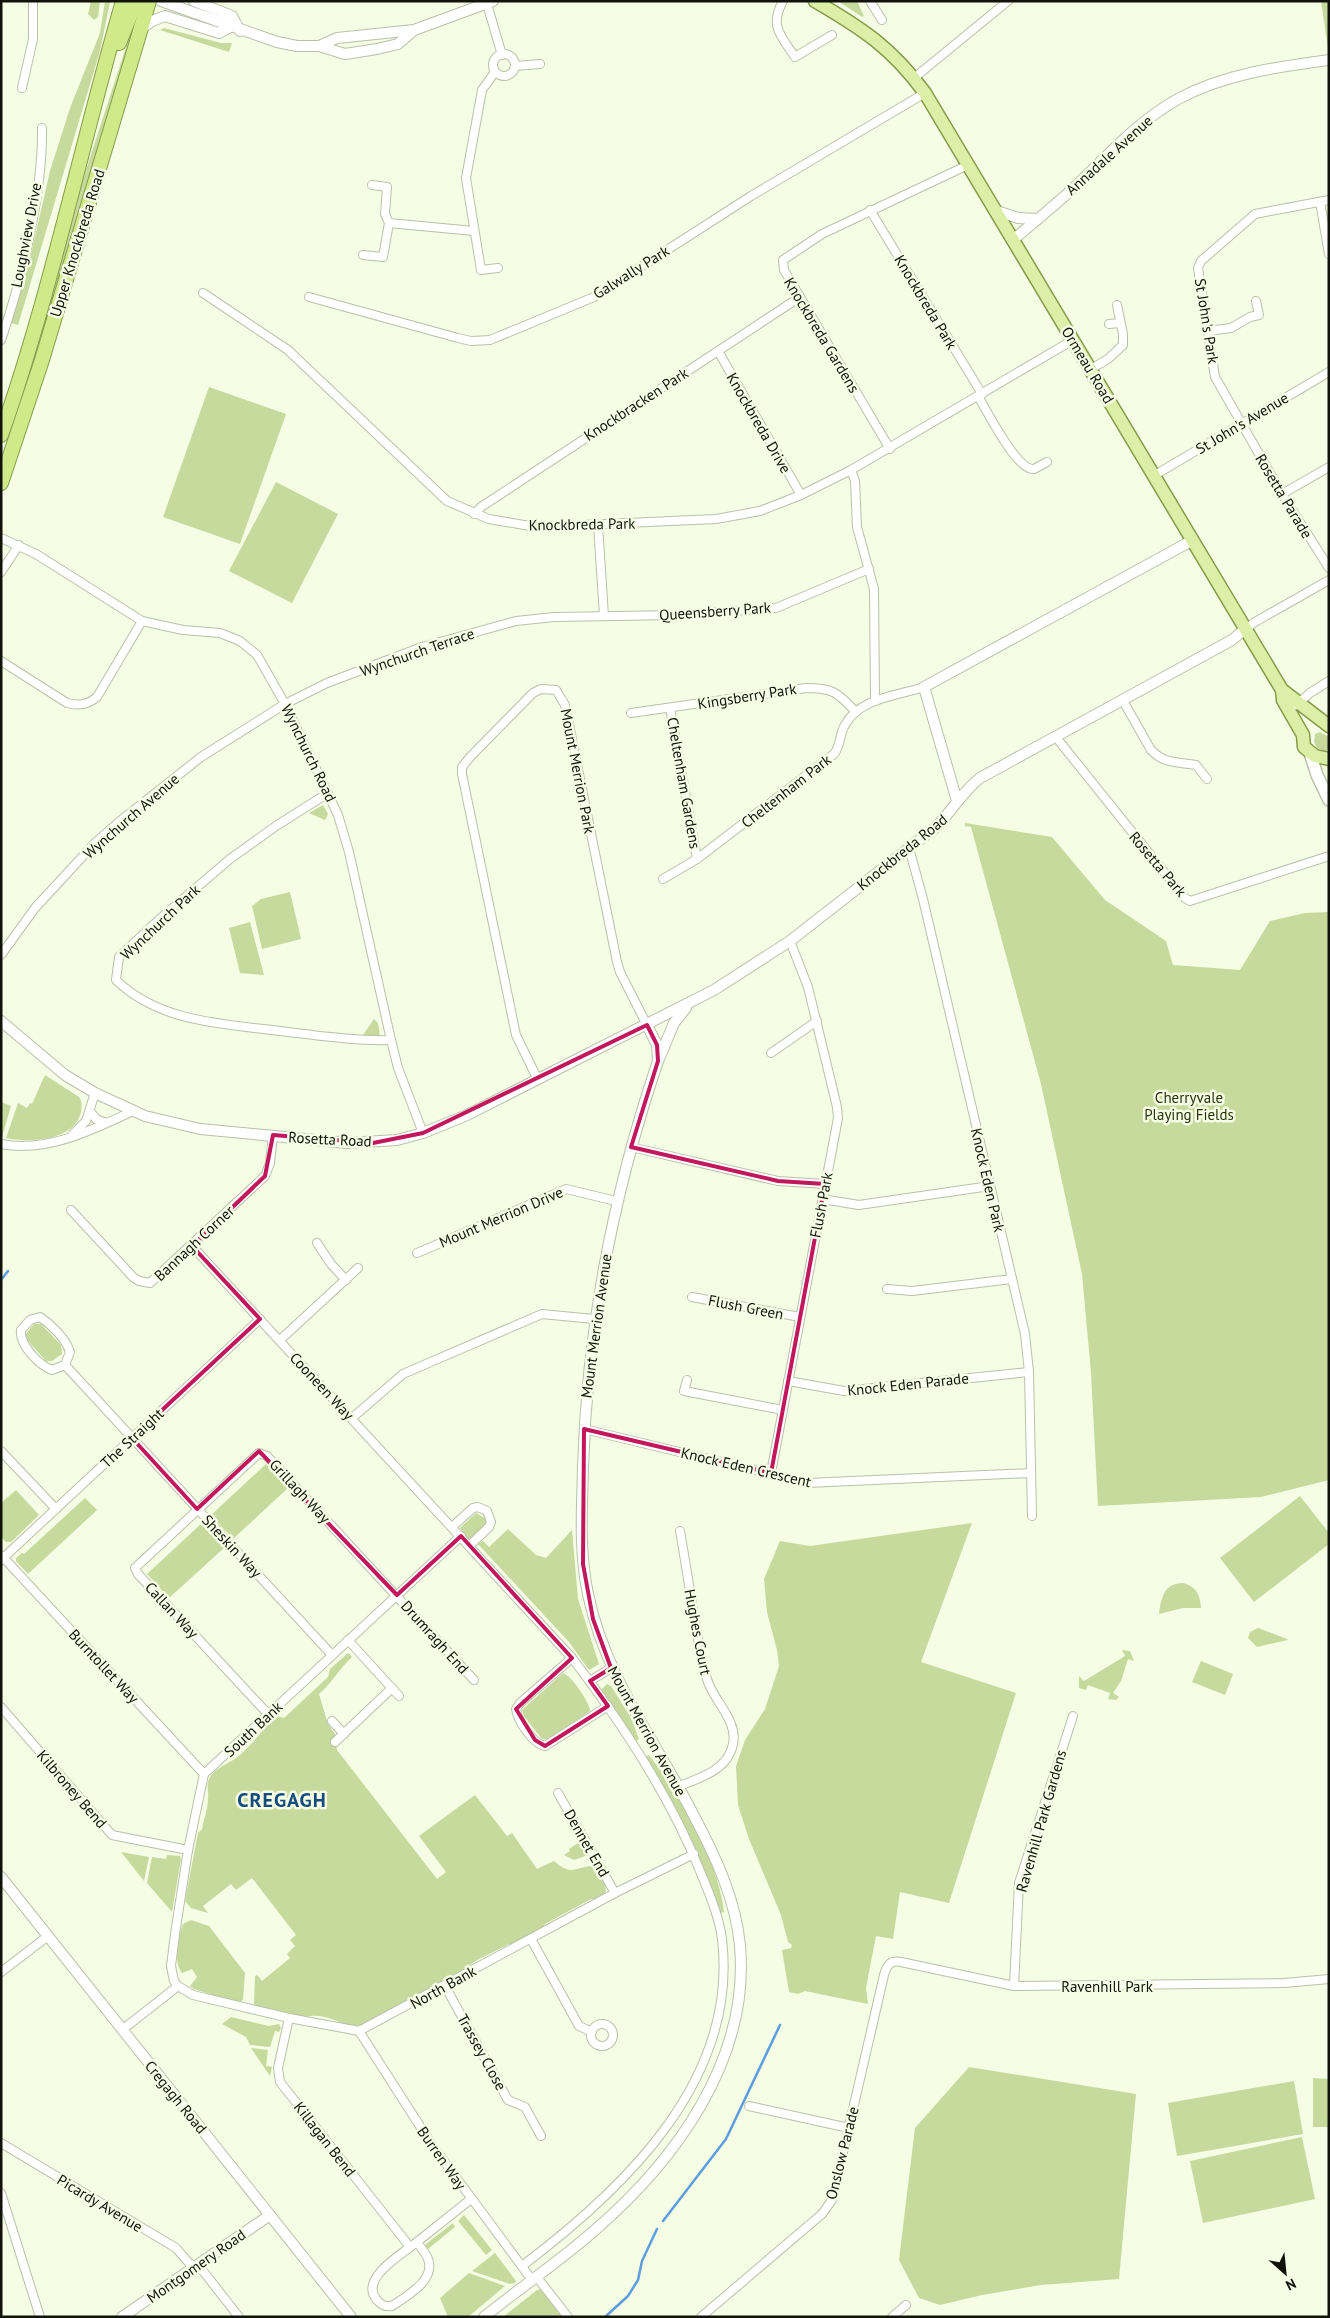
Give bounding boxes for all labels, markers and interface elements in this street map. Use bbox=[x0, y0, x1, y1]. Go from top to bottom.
street label: Annadale Avenue bbox=[1062, 111, 1156, 199]
street label: Upper Knockbreda Road bbox=[45, 167, 109, 319]
street label: Loughview Drive bbox=[7, 181, 45, 289]
street label: Galwally Park bbox=[589, 241, 673, 303]
street label: Knockbreda Park bbox=[890, 251, 962, 353]
street label: Knockbreda Gardens bbox=[780, 274, 864, 396]
street label: St John's Park bbox=[1191, 277, 1223, 366]
street label: Ormeau Road bbox=[1058, 323, 1118, 407]
street label: Knockbracken Park bbox=[580, 363, 692, 445]
street label: Knockbreda Drive bbox=[723, 369, 795, 477]
street label: St John's Avenue bbox=[1192, 388, 1292, 458]
street label: Rosetta Parade bbox=[1251, 450, 1317, 542]
street label: Knockbreda Park bbox=[528, 514, 636, 534]
street label: Queensberry Park bbox=[659, 598, 772, 624]
street label: Wynchurch Terrace bbox=[357, 624, 477, 680]
street label: Kingsberry Park bbox=[696, 679, 799, 713]
street label: Wynchurch Road bbox=[277, 701, 341, 805]
street label: Mount Merrion Park bbox=[557, 707, 600, 836]
street label: Cheltenham Gardens bbox=[663, 716, 705, 850]
street label: Cheltenham Park bbox=[737, 749, 835, 832]
street label: Wynchurch Avenue bbox=[79, 769, 183, 863]
street label: Knockbreda Road bbox=[853, 810, 951, 894]
street label: Rosetta Park bbox=[1125, 827, 1191, 901]
street label: Wynchurch Park bbox=[116, 880, 204, 964]
park label: Cherryvale Playing Fields bbox=[1144, 1088, 1234, 1124]
street label: Knock Eden Park bbox=[967, 1126, 1009, 1235]
street label: Rosetta Road bbox=[288, 1127, 372, 1151]
street label: Flush Park bbox=[805, 1170, 837, 1239]
street label: Mount Merrion Drive bbox=[436, 1182, 566, 1252]
street label: Bannagh Corner bbox=[150, 1201, 238, 1285]
street label: Mount Merrion Avenue bbox=[576, 1253, 616, 1399]
street label: Flush Green bbox=[707, 1290, 785, 1324]
street label: Cooneen Way bbox=[286, 1348, 358, 1424]
street label: Knock Eden Parade bbox=[846, 1368, 970, 1400]
street label: The Straight bbox=[97, 1404, 167, 1472]
street label: Knock Eden Crescent bbox=[679, 1443, 813, 1491]
street label: Grillagh Way bbox=[266, 1455, 334, 1527]
street label: Sheskin Way bbox=[198, 1510, 266, 1582]
street label: Callan Way bbox=[141, 1578, 203, 1642]
street label: Hughes Court bbox=[680, 1587, 716, 1677]
street label: Drumragh End bbox=[397, 1596, 473, 1678]
street label: Burntollet Way bbox=[65, 1625, 143, 1707]
street label: Mount Merrion Avenue bbox=[603, 1663, 691, 1799]
street label: South Bank bbox=[220, 1697, 287, 1761]
street label: Kilbroney Bend bbox=[33, 1746, 111, 1832]
street label: Ravenhill Park Gardens bbox=[1012, 1748, 1070, 1894]
district label: CREGAGH bbox=[237, 1787, 327, 1813]
street label: Dennet End bbox=[560, 1806, 614, 1880]
street label: North Bank bbox=[407, 1961, 480, 2013]
street label: Ravenhill Park bbox=[1061, 1977, 1154, 1996]
street label: Trassey Close bbox=[453, 2010, 511, 2094]
street label: Cregagh Road bbox=[141, 2057, 211, 2137]
street label: Killagan Bend bbox=[290, 2098, 360, 2180]
street label: Onslow Parade bbox=[821, 2104, 863, 2202]
street label: Burren Way bbox=[413, 2123, 471, 2193]
street label: Picardy Avenue bbox=[54, 2170, 146, 2236]
street label: Montgomery Road bbox=[143, 2225, 249, 2307]
north arrow bbox=[1260, 2248, 1310, 2298]
text: N bbox=[1283, 2274, 1299, 2295]

